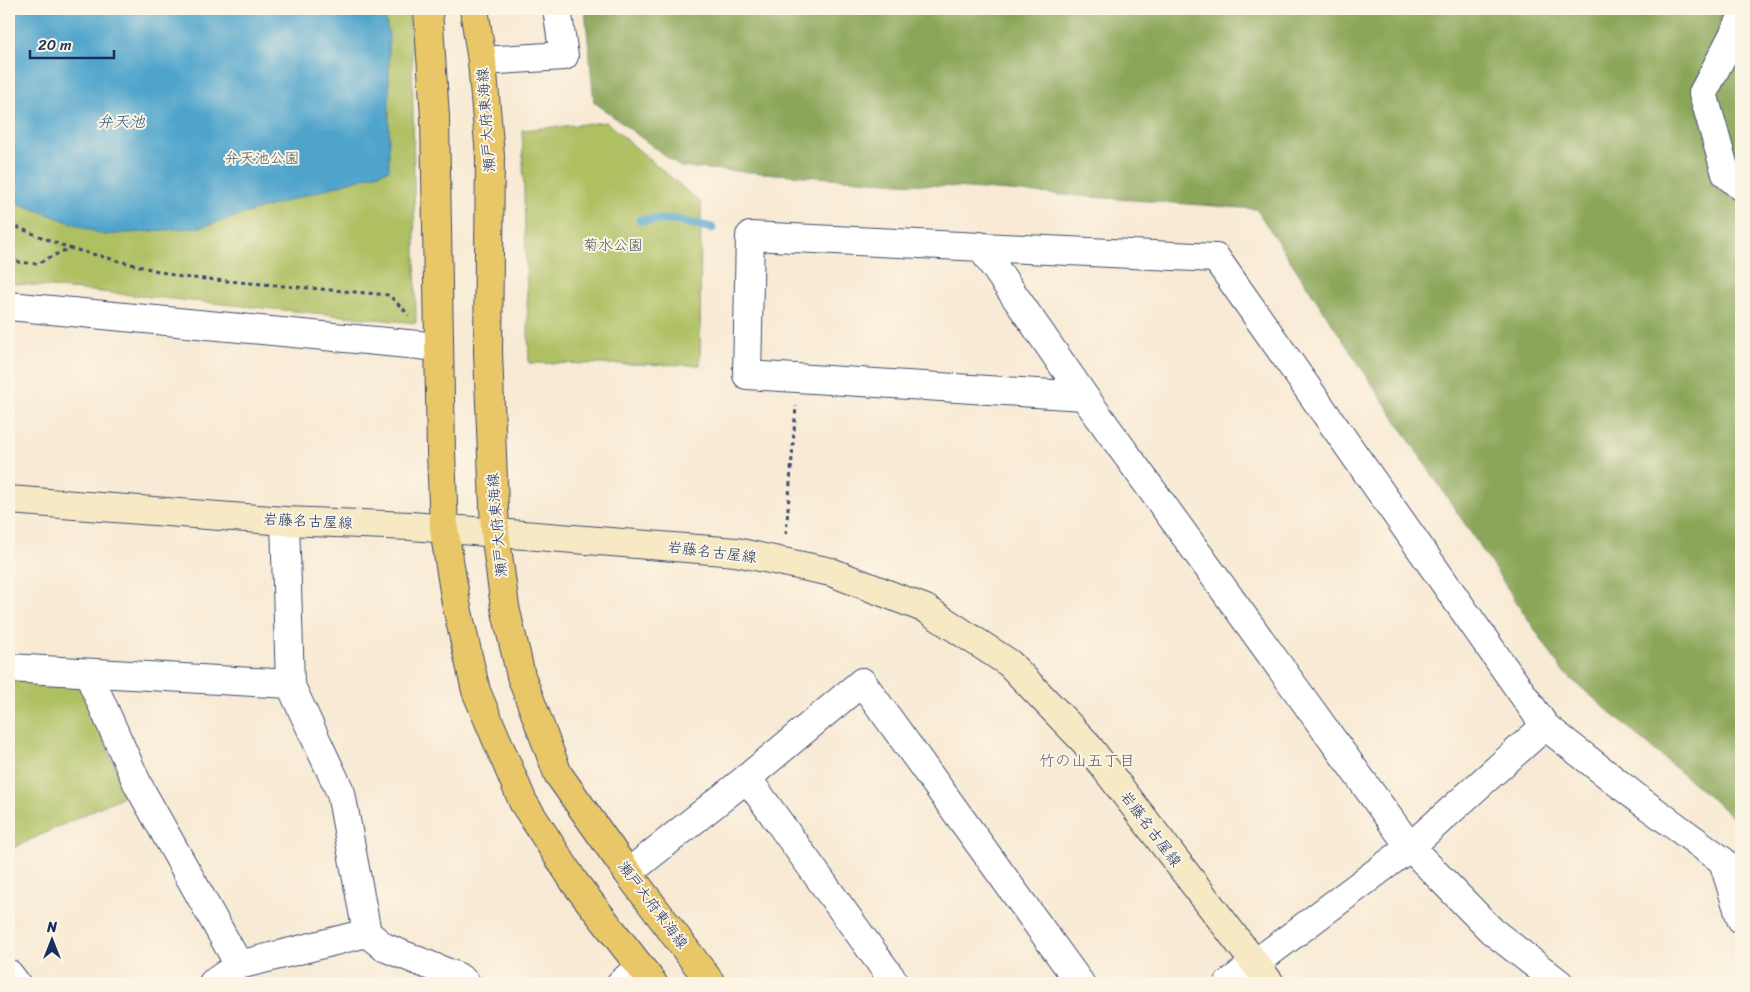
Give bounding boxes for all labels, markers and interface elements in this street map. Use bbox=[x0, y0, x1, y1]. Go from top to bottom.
scale bar bbox=[30, 28, 114, 60]
text: 20 m bbox=[38, 32, 72, 58]
street label: 瀬戸大府東海線 bbox=[469, 67, 503, 173]
water label: 弁天池 bbox=[97, 107, 146, 136]
park label: 弁天池公園 bbox=[224, 145, 300, 171]
park label: 菊水公園 bbox=[583, 232, 643, 258]
street label: 瀬戸大府東海線 bbox=[479, 472, 515, 578]
street label: 岩藤名古屋線 bbox=[262, 506, 354, 536]
street label: 岩藤名古屋線 bbox=[666, 534, 758, 570]
district label: 竹の山五丁目 bbox=[1039, 746, 1135, 775]
street label: 岩藤名古屋線 bbox=[1114, 785, 1188, 873]
street label: 瀬戸大府東海線 bbox=[611, 855, 695, 955]
north arrow bbox=[28, 914, 78, 964]
text: N bbox=[46, 915, 57, 940]

